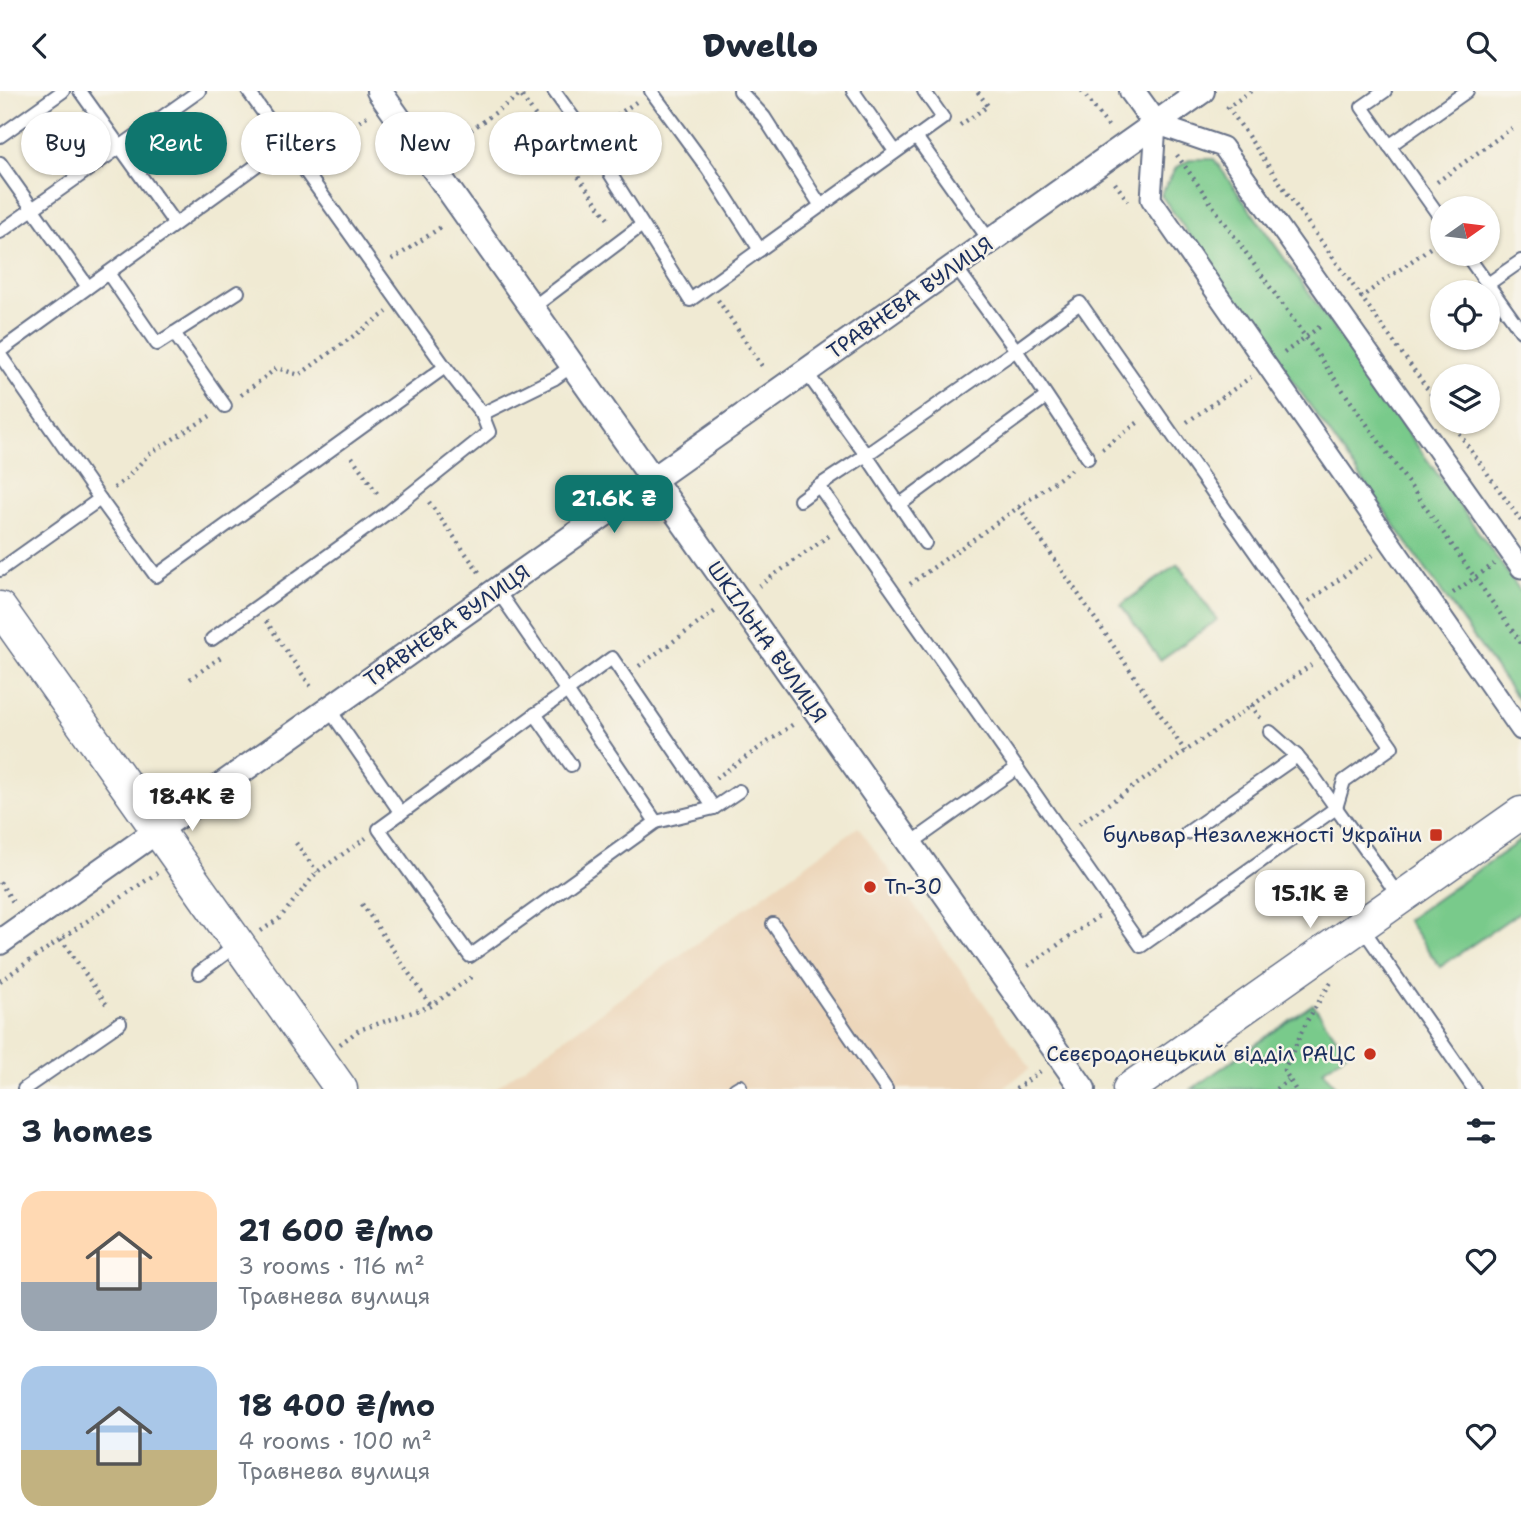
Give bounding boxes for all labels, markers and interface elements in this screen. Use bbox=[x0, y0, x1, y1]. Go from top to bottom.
text: Dwello bbox=[703, 24, 818, 67]
icon: back bbox=[21, 27, 59, 65]
icon: search bbox=[1462, 27, 1500, 65]
chip: Buy bbox=[21, 112, 111, 175]
chip: Rent bbox=[125, 112, 227, 175]
chip: Filters bbox=[241, 112, 361, 175]
chip: New bbox=[375, 112, 475, 175]
chip: Apartment bbox=[489, 112, 662, 175]
north arrow bbox=[1430, 196, 1500, 266]
map controls bbox=[1430, 196, 1500, 434]
street label: ТРАВНЕВА ВУЛИЦЯ bbox=[822, 230, 998, 366]
button: locate bbox=[1430, 280, 1500, 350]
button: layers bbox=[1430, 364, 1500, 434]
pin: 21.6K ₴ bbox=[549, 475, 679, 535]
text: 21.6K ₴ bbox=[571, 483, 657, 513]
street label: ШКІЛЬНА ВУЛИЦЯ bbox=[701, 556, 833, 728]
street label: ТРАВНЕВА ВУЛИЦЯ bbox=[359, 558, 535, 694]
pin: 18.4K ₴ bbox=[127, 773, 257, 833]
text: 18.4K ₴ bbox=[149, 781, 235, 811]
place label: бульвар Незалежності України bbox=[1103, 821, 1422, 849]
marker: бульвар Незалежності України bbox=[1428, 827, 1444, 843]
pin: 15.1K ₴ bbox=[1245, 871, 1375, 930]
place label: Тп-30 bbox=[884, 873, 942, 901]
text: 15.1K ₴ bbox=[1271, 878, 1349, 908]
marker: Тп-30 bbox=[862, 879, 878, 895]
place label: Сєвєродонецький відділ РАЦС bbox=[1046, 1040, 1356, 1068]
marker: Сєвєродонецький відділ РАЦС bbox=[1362, 1046, 1378, 1062]
text: 3 homes bbox=[21, 1111, 153, 1152]
icon: filters bbox=[1462, 1112, 1500, 1150]
text: 21 600 ₴/mo bbox=[238, 1210, 434, 1251]
icon: home bbox=[77, 1219, 161, 1303]
icon: heart bbox=[1462, 1242, 1500, 1280]
text: 3 rooms · 116 m² bbox=[238, 1251, 425, 1281]
text: Травнева вулиця bbox=[238, 1281, 430, 1311]
text: 18 400 ₴/mo bbox=[238, 1385, 435, 1426]
icon: home bbox=[77, 1394, 161, 1478]
icon: heart bbox=[1462, 1417, 1500, 1455]
text: 4 rooms · 100 m² bbox=[238, 1426, 432, 1456]
text: Травнева вулиця bbox=[238, 1456, 430, 1486]

